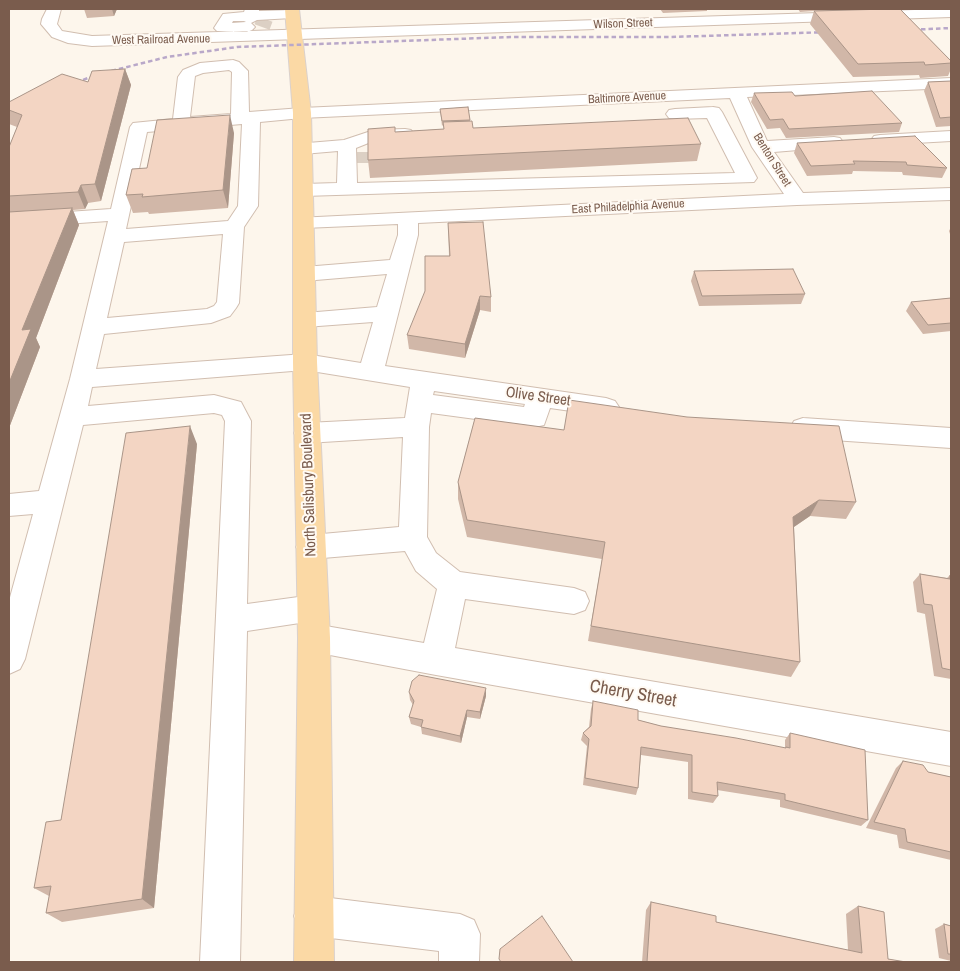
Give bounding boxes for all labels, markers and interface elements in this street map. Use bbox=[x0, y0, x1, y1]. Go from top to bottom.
street label: Wilson Street bbox=[593, 16, 653, 32]
street label: West Railroad Avenue bbox=[112, 32, 210, 48]
street label: Baltimore Avenue bbox=[588, 89, 666, 107]
street label: Benton Street bbox=[750, 131, 794, 189]
street label: East Philadelphia Avenue bbox=[571, 197, 685, 217]
street label: Olive Street bbox=[505, 384, 571, 410]
street label: North Salisbury Boulevard bbox=[298, 413, 320, 557]
street label: Cherry Street bbox=[588, 676, 678, 712]

